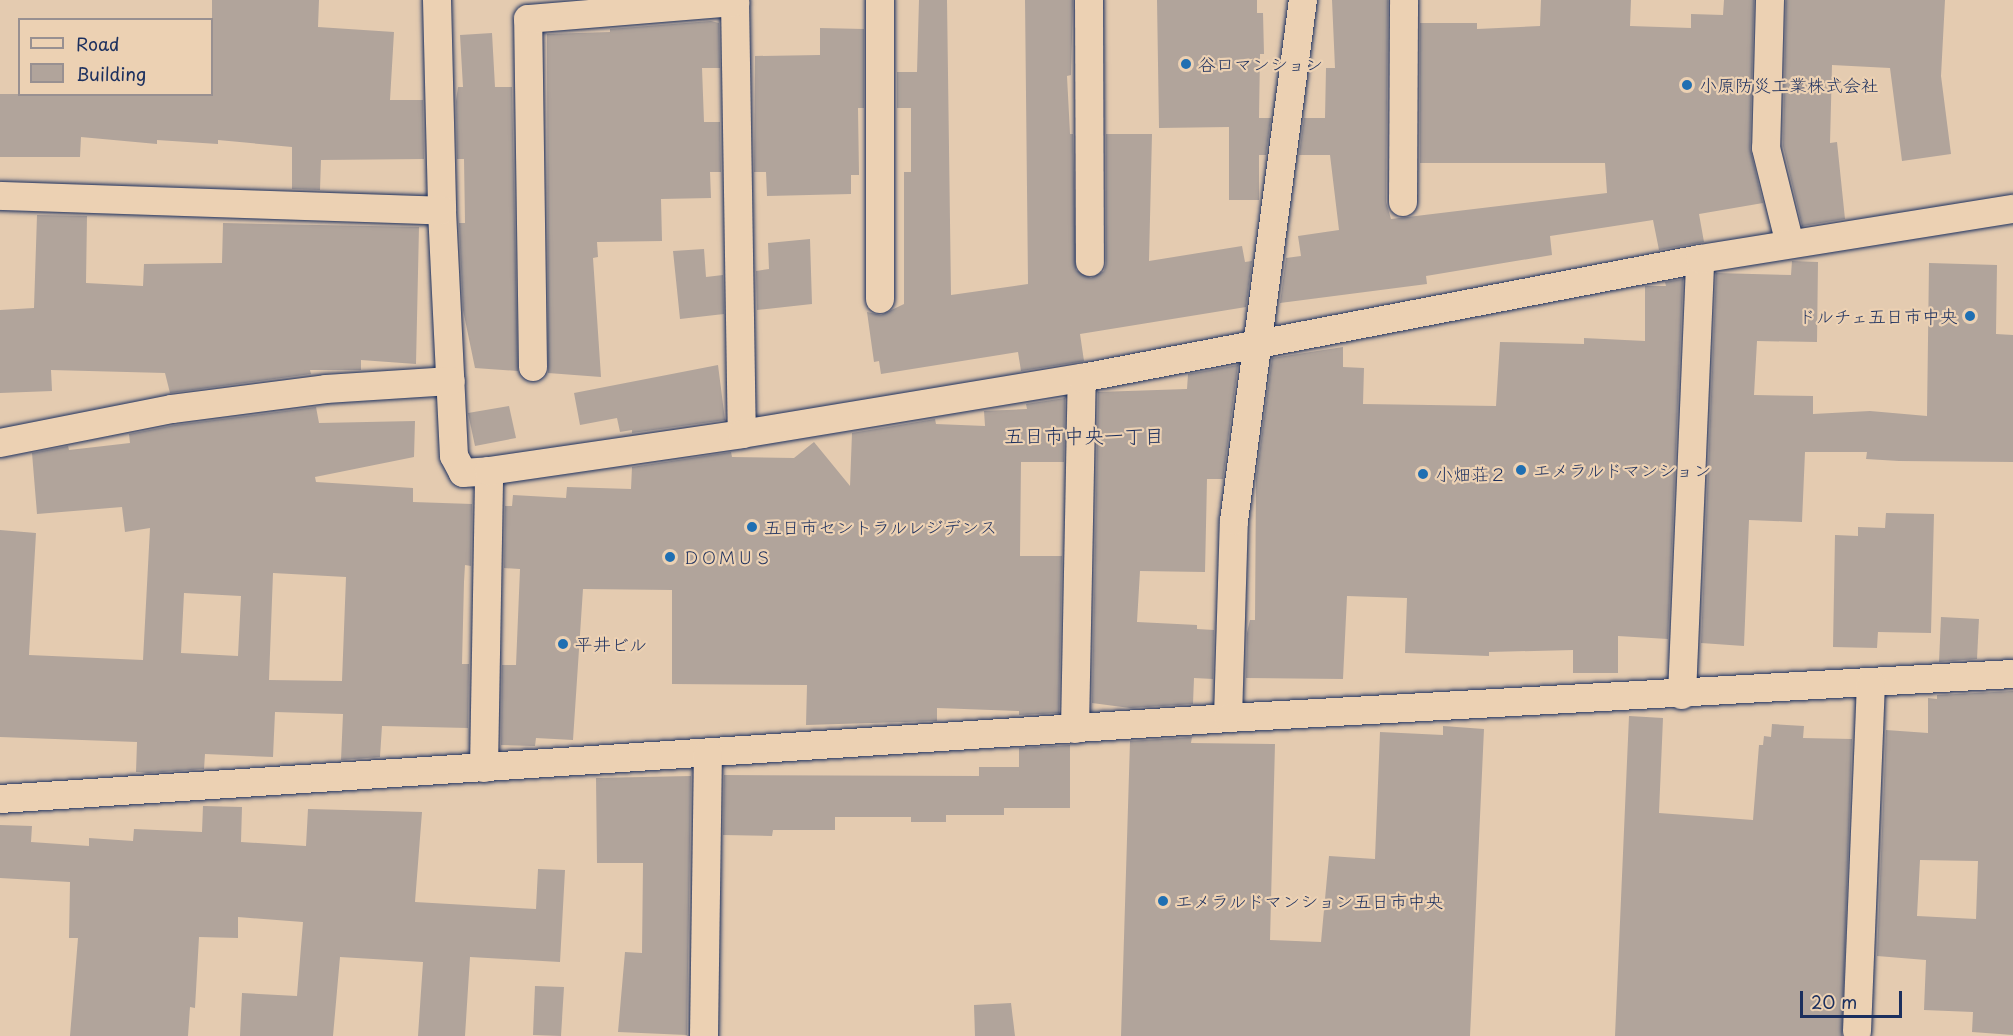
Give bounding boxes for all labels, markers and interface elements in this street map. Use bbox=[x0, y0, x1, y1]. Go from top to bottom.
legend bbox=[18, 18, 213, 96]
text: Road bbox=[76, 30, 120, 57]
place label: 谷口マンション bbox=[1198, 53, 1324, 75]
marker: 谷口マンション bbox=[1179, 57, 1193, 71]
text: Building bbox=[76, 60, 146, 87]
place label: 小原防災工業株式会社 bbox=[1699, 74, 1879, 96]
marker: 小原防災工業株式会社 bbox=[1680, 78, 1694, 92]
place label: ドルチェ五日市中央 bbox=[1796, 305, 1958, 327]
marker: ドルチェ五日市中央 bbox=[1963, 309, 1977, 323]
district label: 五日市中央一丁目 bbox=[1004, 423, 1164, 447]
place label: エメラルドマンション bbox=[1533, 459, 1713, 481]
place label: 小畑荘２ bbox=[1435, 463, 1507, 485]
marker: エメラルドマンション bbox=[1514, 463, 1528, 477]
marker: 小畑荘２ bbox=[1416, 467, 1430, 481]
place label: 五日市セントラルレジデンス bbox=[764, 516, 998, 538]
marker: 五日市セントラルレジデンス bbox=[745, 520, 759, 534]
place label: ＤＯＭＵＳ bbox=[682, 546, 772, 568]
marker: ＤＯＭＵＳ bbox=[663, 550, 677, 564]
place label: 平井ビル bbox=[575, 633, 647, 655]
marker: 平井ビル bbox=[556, 637, 570, 651]
place label: エメラルドマンション五日市中央 bbox=[1175, 890, 1445, 912]
marker: エメラルドマンション五日市中央 bbox=[1156, 894, 1170, 908]
scale bar bbox=[1803, 979, 1905, 1017]
text: 20 m bbox=[1811, 988, 1857, 1015]

